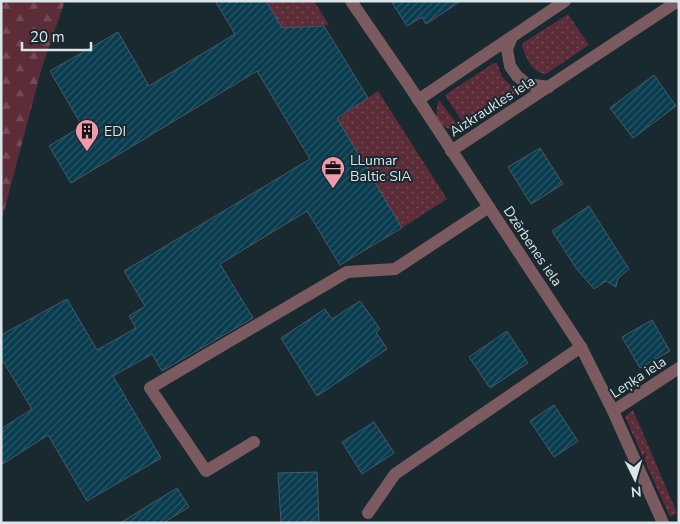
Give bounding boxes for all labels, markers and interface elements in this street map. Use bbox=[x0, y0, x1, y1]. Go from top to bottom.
scale bar bbox=[22, 20, 91, 52]
text: 20 m bbox=[30, 27, 65, 47]
street label: Aizkraukles iela bbox=[446, 72, 539, 141]
building icon: EDI bbox=[74, 118, 100, 152]
place label: EDI bbox=[104, 122, 126, 141]
place label: LLumar Baltic SIA bbox=[350, 151, 412, 186]
office icon: LLumar Baltic SIA bbox=[320, 155, 346, 189]
street label: Dzērbenes iela bbox=[499, 203, 566, 290]
street label: Leņķa iela bbox=[607, 352, 670, 403]
north arrow bbox=[610, 454, 660, 504]
text: N bbox=[630, 482, 642, 501]

